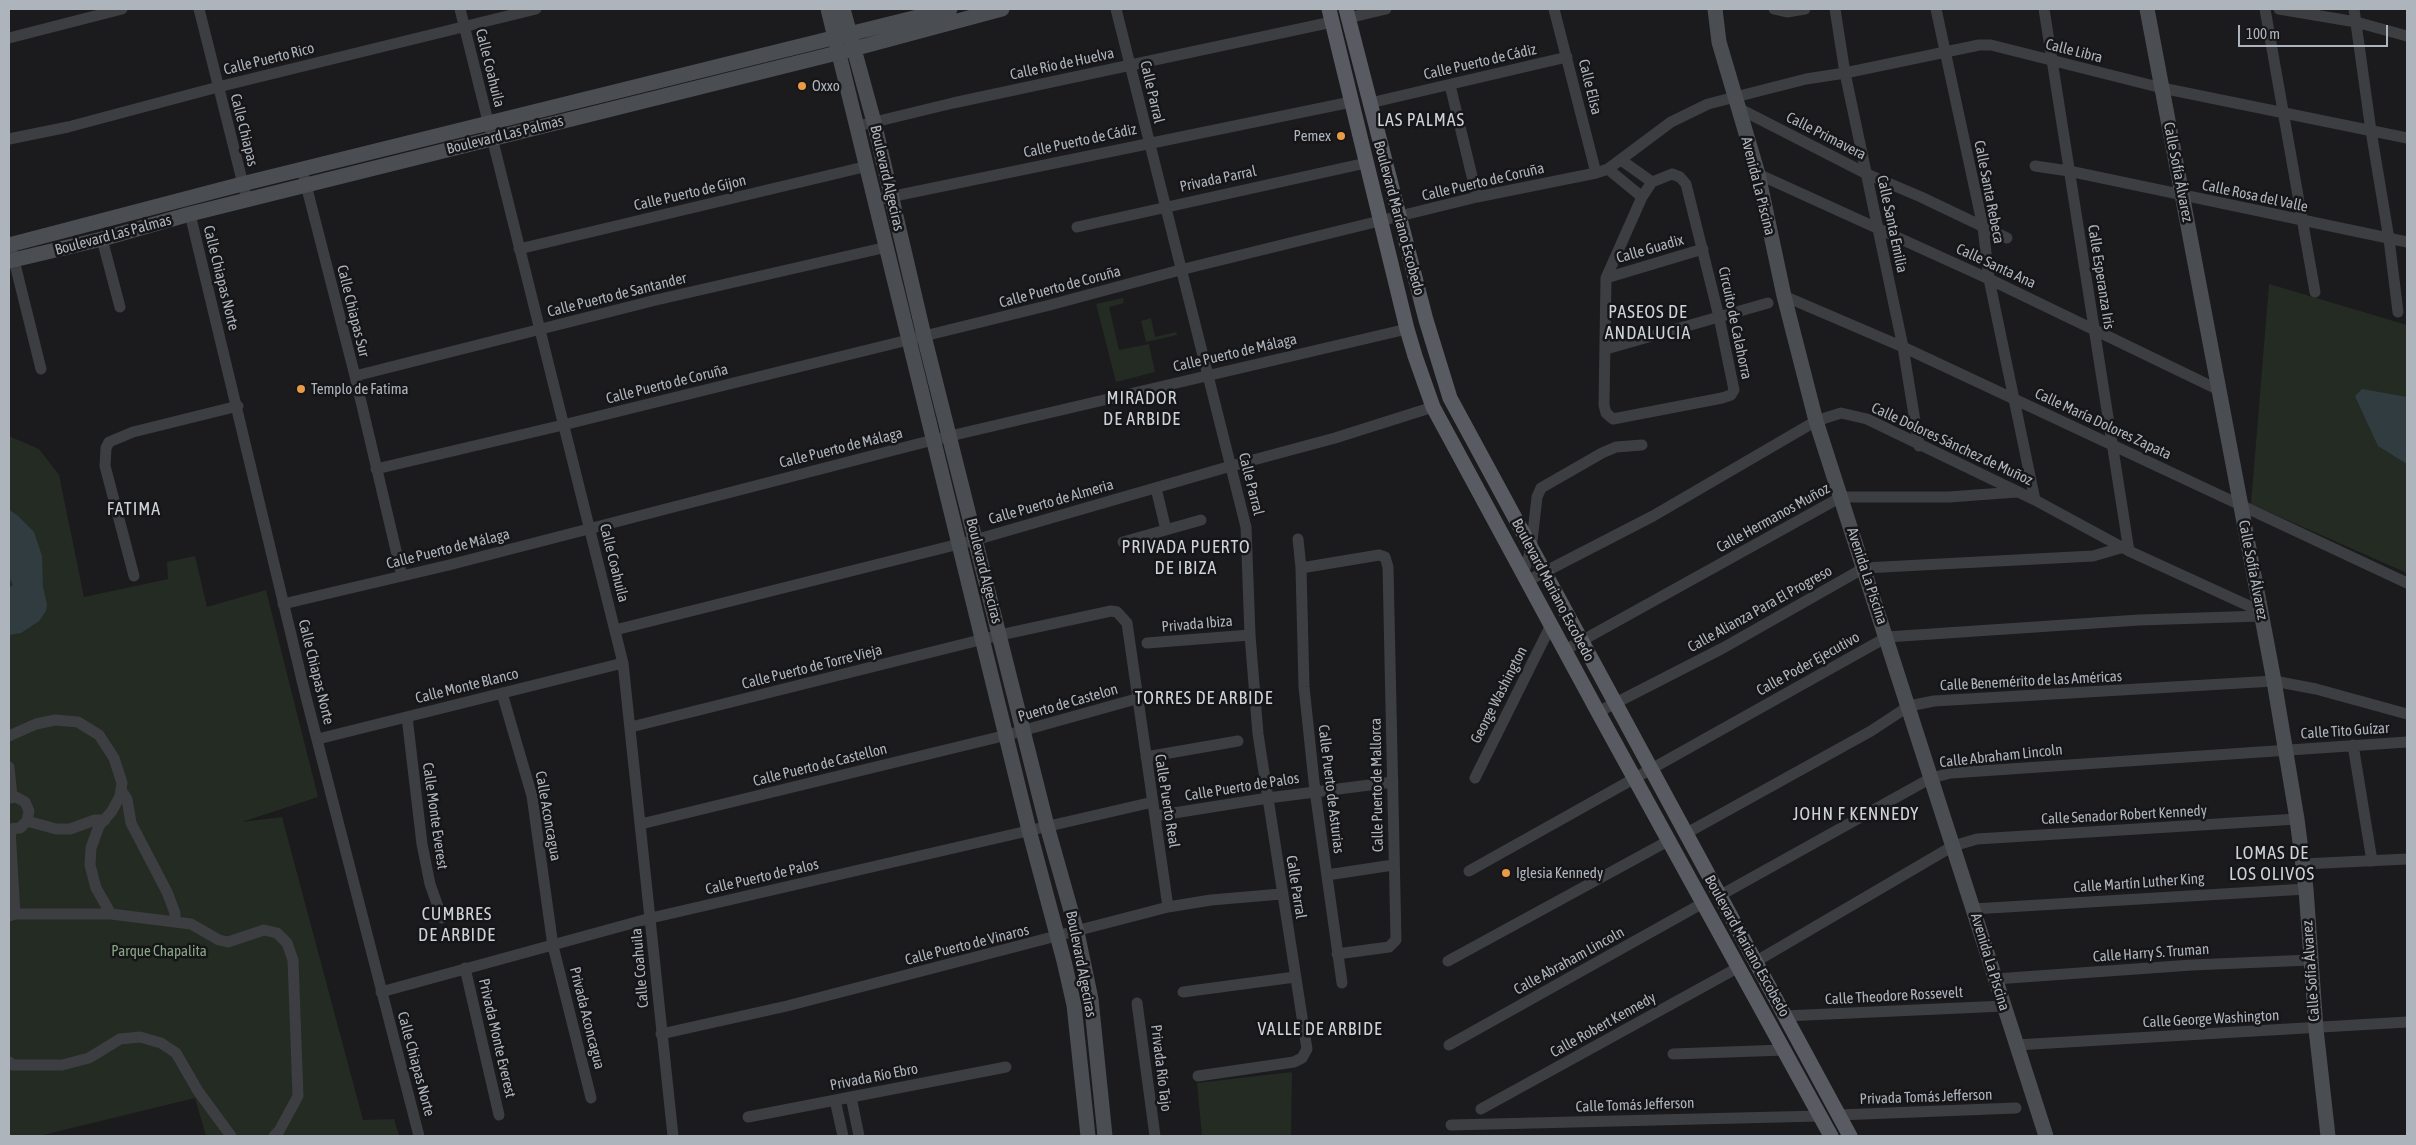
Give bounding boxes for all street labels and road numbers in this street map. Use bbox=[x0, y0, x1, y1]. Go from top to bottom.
street label: Calle Coahuila bbox=[472, 27, 508, 109]
street label: Calle Libra bbox=[2044, 35, 2104, 67]
street label: Calle Puerto Rico bbox=[222, 39, 316, 79]
street label: Calle Puerto de Cádiz bbox=[1422, 40, 1538, 84]
street label: Calle Río de Huelva bbox=[1008, 44, 1116, 84]
street label: Calle Elisa bbox=[1574, 57, 1606, 117]
street label: Calle Parral bbox=[1136, 59, 1168, 125]
street label: Calle Chiapas bbox=[226, 92, 262, 168]
street label: Calle Primavera bbox=[1783, 108, 1869, 164]
street label: Boulevard Las Palmas bbox=[445, 112, 565, 158]
street label: Calle Puerto de Cádiz bbox=[1022, 120, 1138, 162]
street label: Calle Sofía Álvarez bbox=[2160, 121, 2196, 223]
street label: Boulevard Algeciras bbox=[866, 123, 908, 233]
street label: Avenida La Piscina bbox=[1737, 135, 1779, 237]
street label: Boulevard Mariano Escobedo bbox=[1370, 139, 1428, 297]
street label: Calle Santa Rebeca bbox=[1970, 139, 2008, 245]
street label: Calle Puerto de Coruña bbox=[1420, 159, 1546, 205]
street label: Privada Parral bbox=[1178, 162, 1258, 196]
street label: Calle Puerto de Gijon bbox=[632, 171, 748, 215]
street label: Calle Santa Emilia bbox=[1873, 174, 1911, 274]
street label: Calle Rosa del Valle bbox=[2200, 176, 2310, 216]
street label: Boulevard Las Palmas bbox=[53, 211, 173, 259]
street label: Calle Esperanza Iris bbox=[2084, 223, 2118, 331]
street label: Calle Chiapas Norte bbox=[199, 224, 243, 332]
street label: Calle Guadix bbox=[1614, 231, 1686, 267]
street label: Calle Santa Ana bbox=[1953, 240, 2039, 292]
street label: Calle Puerto de Coruña bbox=[997, 262, 1123, 312]
street label: Calle Chiapas Sur bbox=[333, 263, 373, 359]
street label: Circuito de Calahorra bbox=[1714, 265, 1756, 381]
street label: Calle Puerto de Santander bbox=[546, 269, 688, 321]
street label: Calle Puerto de Málaga bbox=[1171, 330, 1299, 376]
street label: Calle Puerto de Coruña bbox=[604, 360, 730, 408]
street label: Calle María Dolores Zapata bbox=[2032, 384, 2174, 464]
street label: Calle Dolores Sánchez de Muñoz bbox=[1869, 399, 2035, 489]
street label: Calle Puerto de Málaga bbox=[777, 424, 905, 472]
street label: Calle Parral bbox=[1235, 451, 1267, 517]
street label: Calle Puerto de Almeria bbox=[986, 476, 1116, 528]
street label: Calle Hermanos Muñoz bbox=[1713, 479, 1833, 557]
street label: Boulevard Algeciras bbox=[962, 516, 1006, 626]
street label: Boulevard Mariano Escobedo bbox=[1508, 516, 1598, 664]
street label: Calle Sofía Álvarez bbox=[2235, 519, 2271, 621]
street label: Calle Coahuila bbox=[596, 522, 632, 604]
street label: Calle Puerto de Málaga bbox=[384, 525, 512, 573]
street label: Avenida La Piscina bbox=[1843, 525, 1891, 627]
street label: Calle Alianza Para El Progreso bbox=[1685, 562, 1835, 656]
street label: Privada Ibiza bbox=[1161, 612, 1233, 636]
street label: Calle Chiapas Norte bbox=[294, 618, 338, 726]
street label: Calle Poder Ejecutivo bbox=[1753, 628, 1863, 700]
street label: Calle Puerto de Torre Vieja bbox=[740, 641, 884, 693]
street label: George Washington bbox=[1467, 644, 1531, 746]
street label: Calle Monte Blanco bbox=[414, 664, 520, 708]
street label: Calle Benemérito de las Américas bbox=[1940, 667, 2122, 695]
street label: Puerto de Castelon bbox=[1016, 680, 1120, 726]
street label: Calle Puerto de Mallorca bbox=[1367, 718, 1387, 852]
street label: Calle Tito Guízar bbox=[2300, 719, 2390, 743]
street label: Calle Puerto de Asturias bbox=[1314, 724, 1348, 854]
street label: Calle Puerto de Castellon bbox=[751, 740, 889, 790]
street label: Calle Abraham Lincoln bbox=[1939, 741, 2063, 771]
street label: Calle Puerto Real bbox=[1151, 753, 1183, 849]
street label: Calle Monte Everest bbox=[419, 761, 451, 871]
street label: Calle Puerto de Palos bbox=[1184, 769, 1300, 805]
street label: Calle Aconcagua bbox=[531, 770, 565, 862]
street label: Calle Senador Robert Kennedy bbox=[2041, 802, 2207, 828]
street label: Calle Parral bbox=[1282, 854, 1310, 920]
street label: Calle Puerto de Palos bbox=[704, 855, 820, 899]
street label: Calle Martín Luther King bbox=[2073, 869, 2205, 897]
street label: Boulevard Mariano Escobedo bbox=[1701, 872, 1793, 1020]
street label: Boulevard Algeciras bbox=[1062, 909, 1100, 1019]
street label: Avenida La Piscina bbox=[1967, 911, 2013, 1013]
street label: Calle Sofía Álvarez bbox=[2298, 920, 2324, 1022]
street label: Calle Puerto de Vinaros bbox=[903, 921, 1031, 969]
street label: Calle Abraham Lincoln bbox=[1511, 923, 1627, 999]
street label: Calle Coahuila bbox=[628, 927, 652, 1009]
street label: Calle Harry S. Truman bbox=[2092, 940, 2210, 966]
street label: Privada Aconcagua bbox=[566, 965, 608, 1071]
street label: Privada Monte Everest bbox=[475, 977, 519, 1099]
street label: Calle Theodore Rossevelt bbox=[1825, 983, 1963, 1009]
street label: Calle Robert Kennedy bbox=[1547, 989, 1659, 1061]
street label: Calle George Washington bbox=[2142, 1006, 2280, 1032]
street label: Calle Chiapas Norte bbox=[393, 1010, 439, 1118]
street label: Privada Río Tajo bbox=[1147, 1024, 1175, 1112]
street label: Privada Río Ebro bbox=[828, 1060, 920, 1094]
street label: Privada Tomás Jefferson bbox=[1859, 1086, 1993, 1108]
street label: Calle Tomás Jefferson bbox=[1575, 1094, 1695, 1116]

